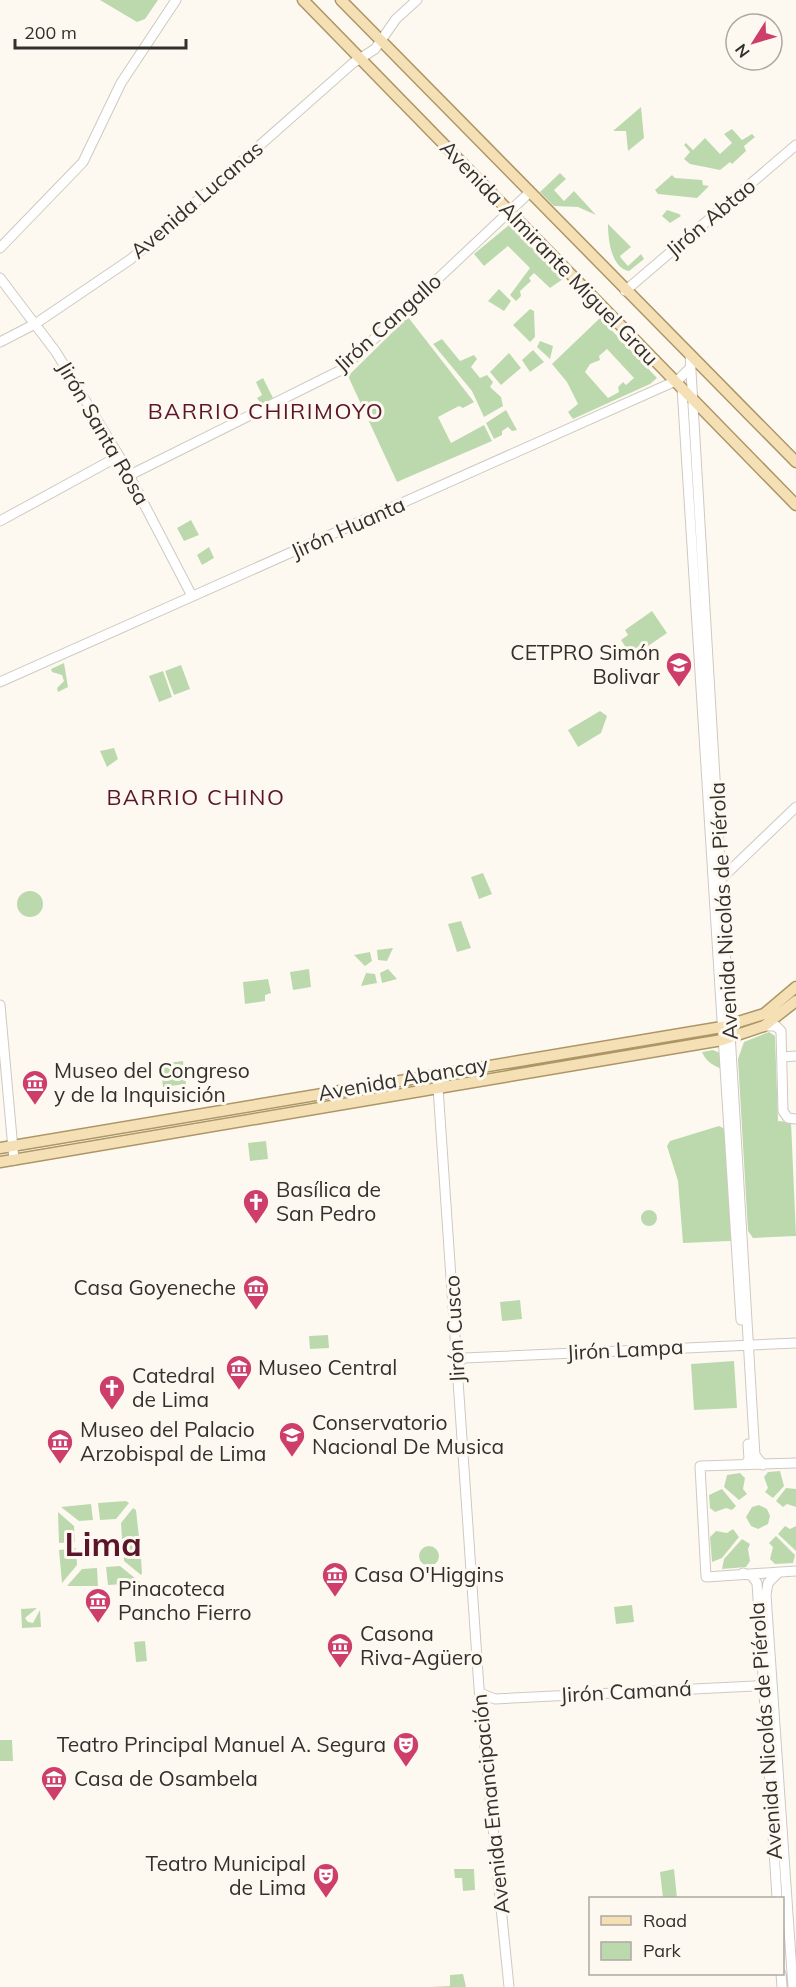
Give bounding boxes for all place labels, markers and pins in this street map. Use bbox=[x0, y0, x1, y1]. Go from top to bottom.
place label: CETPRO Simón Bolivar bbox=[510, 639, 660, 689]
school or university icon: CETPRO Simón Bolivar bbox=[664, 650, 694, 688]
place label: Museo del Congreso y de la Inquisición bbox=[54, 1057, 250, 1107]
museum icon: Museo del Congreso y de la Inquisición bbox=[20, 1068, 50, 1106]
place label: Basílica de San Pedro bbox=[276, 1176, 381, 1226]
church icon: Basílica de San Pedro bbox=[241, 1187, 271, 1225]
museum icon: Casa Goyeneche bbox=[241, 1273, 271, 1311]
place label: Casa Goyeneche bbox=[73, 1274, 236, 1300]
museum icon: Museo Central bbox=[224, 1353, 254, 1391]
place label: Museo Central bbox=[258, 1354, 397, 1380]
place label: Catedral de Lima bbox=[132, 1362, 215, 1412]
church icon: Catedral de Lima bbox=[97, 1373, 127, 1411]
place label: Conservatorio Nacional De Musica bbox=[312, 1409, 504, 1459]
place label: Museo del Palacio Arzobispal de Lima bbox=[80, 1416, 266, 1466]
school or university icon: Conservatorio Nacional De Musica bbox=[277, 1420, 307, 1458]
museum icon: Museo del Palacio Arzobispal de Lima bbox=[45, 1427, 75, 1465]
museum icon: Casa O'Higgins bbox=[320, 1560, 350, 1598]
place label: Casa O'Higgins bbox=[354, 1561, 504, 1587]
place label: Pinacoteca Pancho Fierro bbox=[118, 1575, 252, 1625]
museum icon: Pinacoteca Pancho Fierro bbox=[83, 1586, 113, 1624]
place label: Casona Riva-Agüero bbox=[360, 1620, 483, 1670]
museum icon: Casona Riva-Agüero bbox=[325, 1631, 355, 1669]
theatre icon: Teatro Principal Manuel A. Segura bbox=[391, 1730, 421, 1768]
place label: Teatro Principal Manuel A. Segura bbox=[57, 1731, 386, 1757]
museum icon: Casa de Osambela bbox=[39, 1764, 69, 1802]
place label: Casa de Osambela bbox=[74, 1765, 258, 1791]
place label: Teatro Municipal de Lima bbox=[146, 1850, 306, 1900]
theatre icon: Teatro Municipal de Lima bbox=[311, 1861, 341, 1899]

